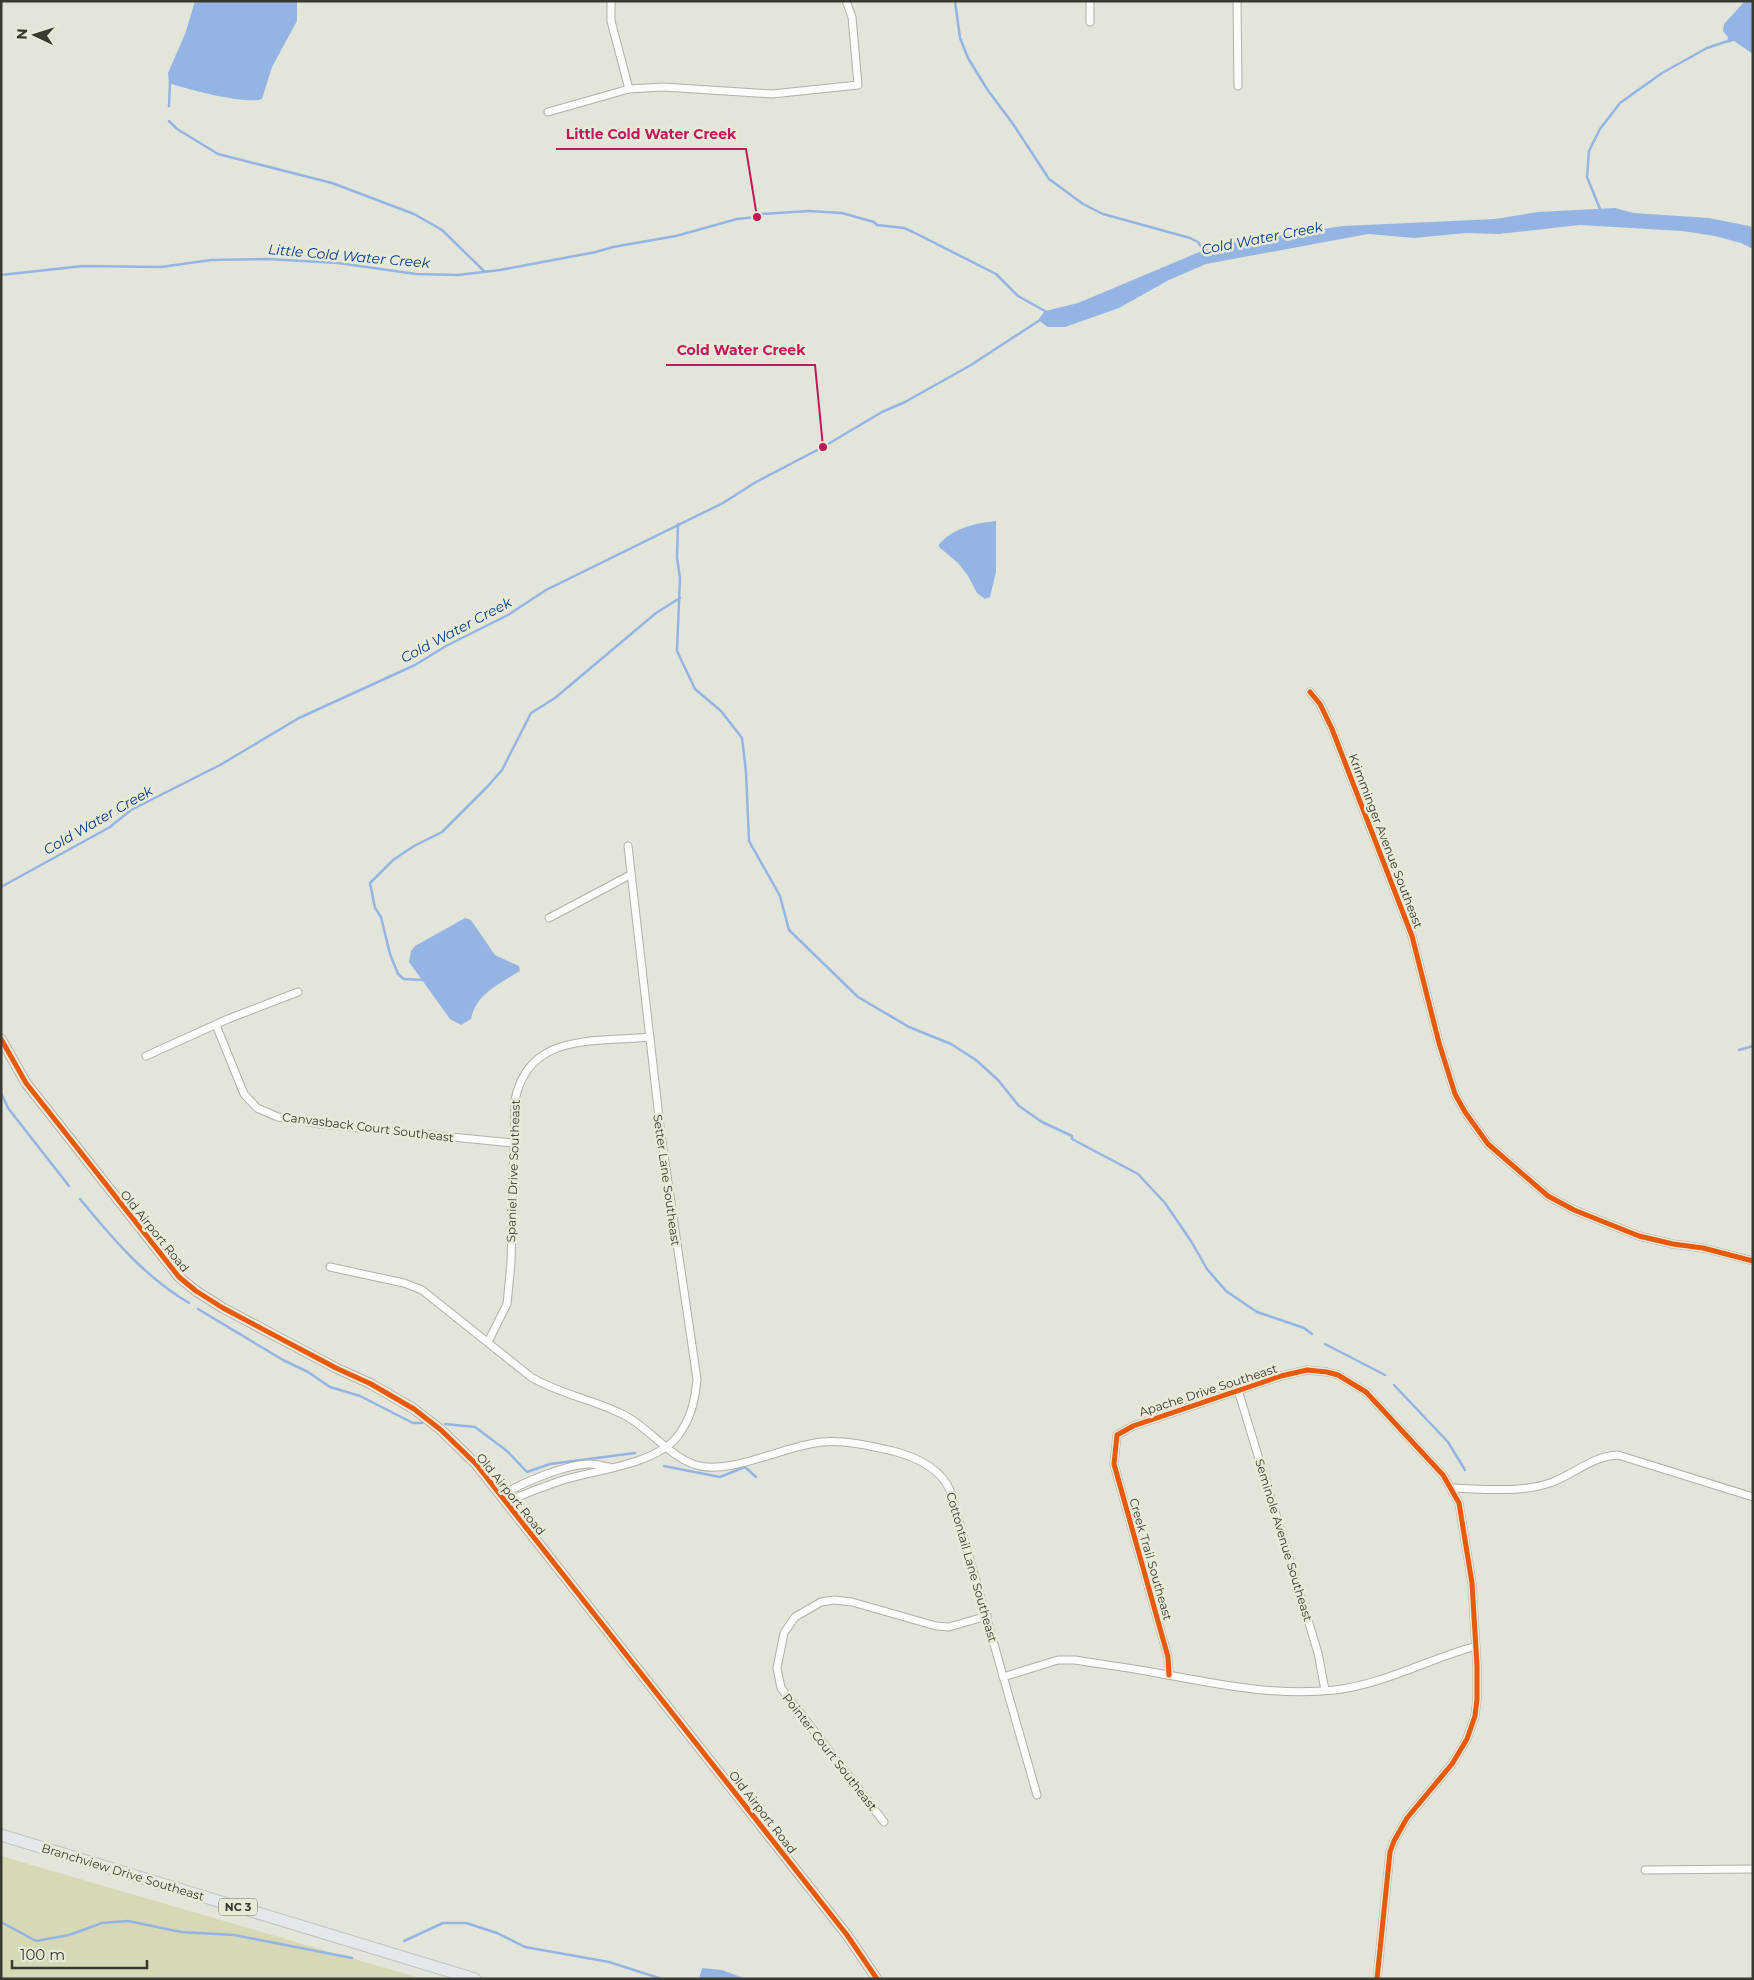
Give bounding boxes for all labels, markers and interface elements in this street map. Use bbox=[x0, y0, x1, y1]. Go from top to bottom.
north arrow bbox=[10, 10, 60, 60]
text: N bbox=[13, 28, 31, 40]
callout: Little Cold Water Creek bbox=[556, 120, 746, 149]
text: Little Cold Water Creek bbox=[566, 125, 737, 143]
water label: Cold Water Creek bbox=[1200, 217, 1325, 259]
water label: Little Cold Water Creek bbox=[267, 240, 431, 272]
callout: Cold Water Creek bbox=[666, 336, 815, 365]
text: Cold Water Creek bbox=[677, 341, 806, 359]
water label: Cold Water Creek bbox=[397, 593, 515, 667]
street label: Krimminger Avenue Southeast bbox=[1346, 752, 1426, 931]
water label: Cold Water Creek bbox=[40, 781, 156, 859]
street label: Spaniel Drive Southeast bbox=[503, 1099, 523, 1243]
street label: Canvasback Court Southeast bbox=[281, 1109, 455, 1145]
street label: Setter Lane Southeast bbox=[650, 1113, 684, 1247]
street label: Old Airport Road bbox=[117, 1187, 193, 1275]
street label: Apache Drive Southeast bbox=[1137, 1361, 1279, 1419]
street label: Old Airport Road bbox=[473, 1450, 549, 1538]
street label: Seminole Avenue Southeast bbox=[1252, 1457, 1316, 1623]
street label: Cottontail Lane Southeast bbox=[943, 1490, 1001, 1644]
street label: Creek Trail Southeast bbox=[1126, 1496, 1176, 1622]
street label: Pointer Court Southeast bbox=[780, 1690, 881, 1814]
street label: Old Airport Road bbox=[726, 1768, 800, 1856]
street label: Branchview Drive Southeast bbox=[40, 1840, 206, 1904]
road number: NC 3 bbox=[219, 1898, 257, 1915]
scale bar bbox=[12, 1938, 148, 1970]
text: 100 m bbox=[20, 1945, 65, 1964]

